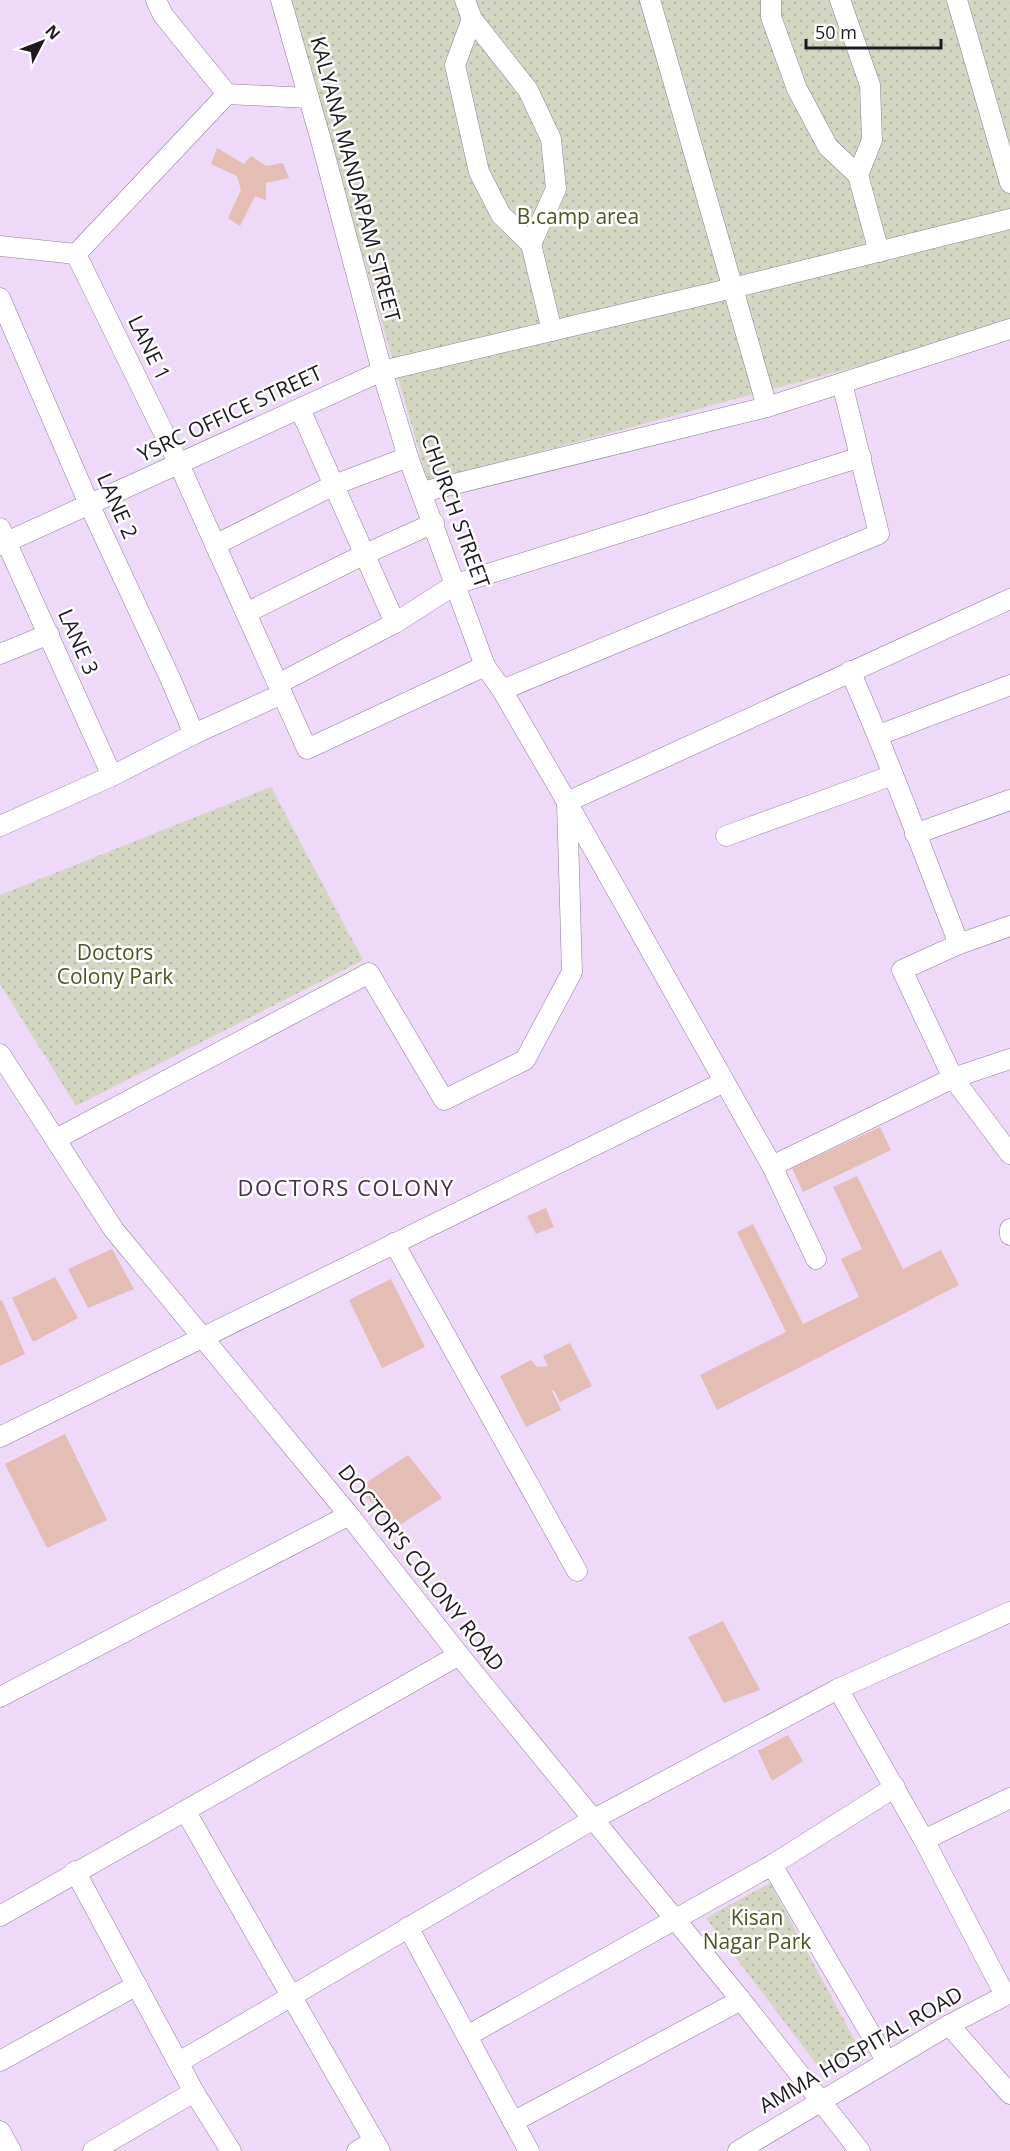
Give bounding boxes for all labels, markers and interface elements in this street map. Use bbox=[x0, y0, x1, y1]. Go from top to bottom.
north arrow bbox=[12, 12, 72, 72]
scale bar bbox=[806, 12, 941, 50]
text: N bbox=[41, 20, 66, 44]
text: 50 m bbox=[815, 20, 857, 44]
street label: KALYANA MANDAPAM STREET bbox=[304, 33, 408, 325]
park label: B.camp area bbox=[517, 202, 639, 230]
street label: LANE 1 bbox=[122, 310, 178, 385]
street label: YSRC OFFICE STREET bbox=[133, 358, 327, 468]
street label: CHURCH STREET bbox=[415, 430, 497, 592]
street label: LANE 2 bbox=[91, 468, 145, 543]
street label: LANE 3 bbox=[52, 604, 106, 679]
park label: Doctors Colony Park bbox=[57, 938, 173, 990]
district label: DOCTORS COLONY bbox=[238, 1172, 454, 1202]
street label: DOCTOR'S COLONY ROAD bbox=[332, 1458, 511, 1676]
park label: Kisan Nagar Park bbox=[703, 1903, 811, 1955]
street label: AMMA HOSPITAL ROAD bbox=[754, 1979, 967, 2119]

